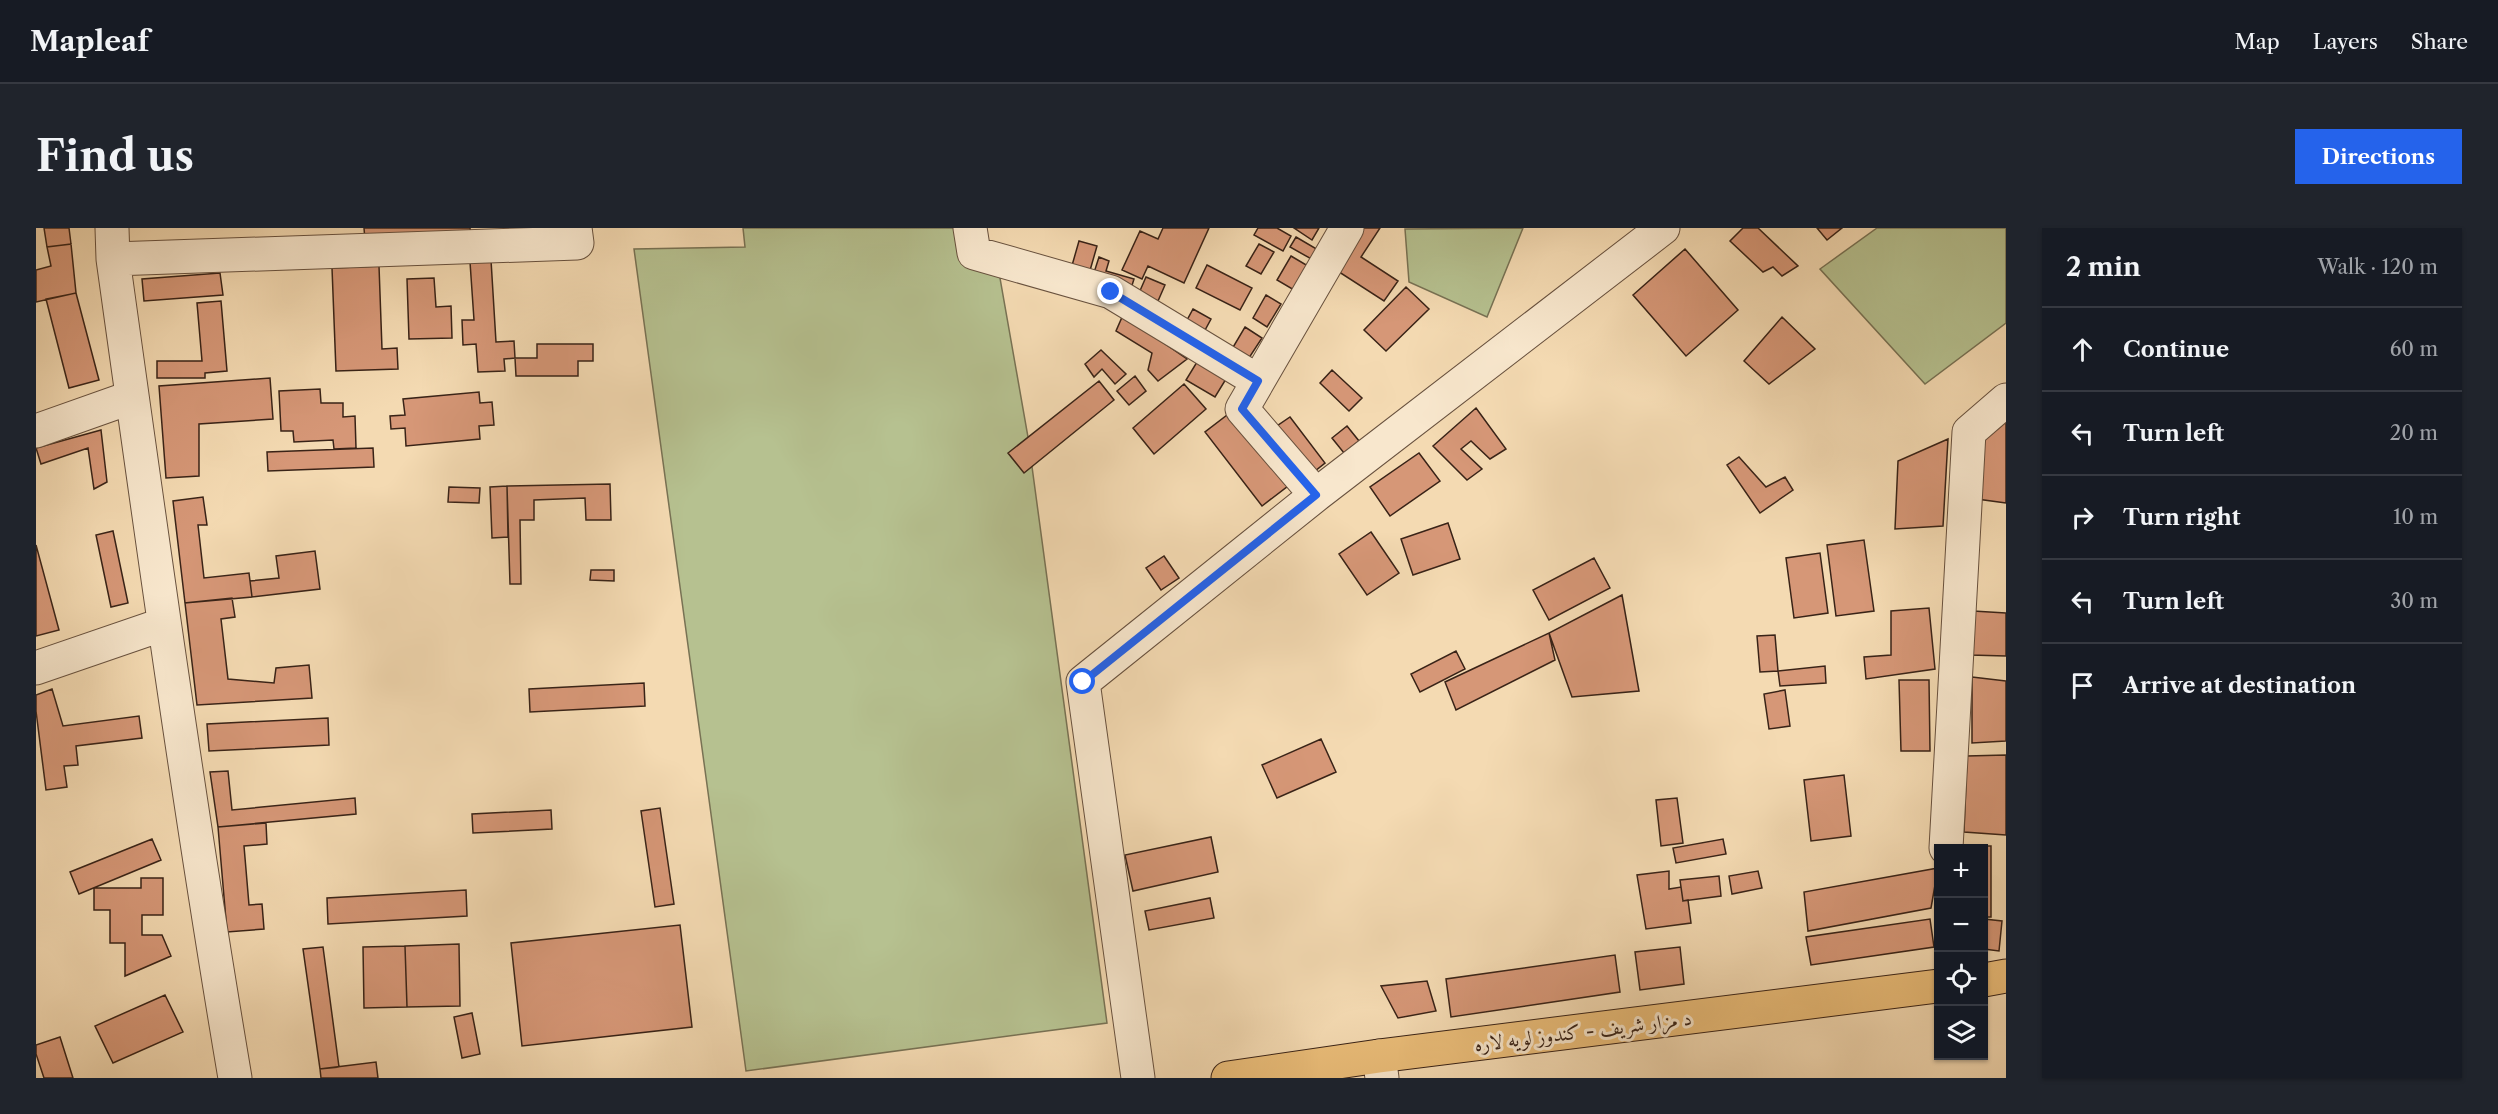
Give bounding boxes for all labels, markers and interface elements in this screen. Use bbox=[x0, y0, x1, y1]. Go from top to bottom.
text: Mapleaf bbox=[30, 24, 149, 58]
text: Map bbox=[2235, 29, 2280, 54]
text: Layers bbox=[2313, 29, 2378, 54]
text: Share bbox=[2411, 29, 2468, 54]
button: Directions bbox=[2295, 129, 2462, 184]
text: Find us bbox=[36, 130, 194, 182]
text: 2 min bbox=[2066, 251, 2141, 283]
text: Walk · 120 m bbox=[2317, 255, 2438, 279]
route end bbox=[1097, 278, 1123, 304]
icon: ahead bbox=[2066, 333, 2099, 366]
text: Continue bbox=[2123, 336, 2229, 363]
text: 60 m bbox=[2390, 337, 2438, 361]
icon: left bbox=[2066, 417, 2099, 450]
text: Turn left bbox=[2123, 420, 2224, 447]
text: 20 m bbox=[2390, 421, 2438, 445]
icon: right bbox=[2066, 501, 2099, 534]
text: Turn right bbox=[2123, 504, 2241, 531]
text: 10 m bbox=[2393, 505, 2438, 529]
icon: left bbox=[2066, 585, 2099, 618]
text: Turn left bbox=[2123, 588, 2224, 615]
text: 30 m bbox=[2390, 589, 2438, 613]
route start bbox=[1069, 668, 1095, 694]
icon: arrive bbox=[2066, 669, 2099, 702]
text: Arrive at destination bbox=[2123, 672, 2356, 699]
map controls bbox=[1934, 844, 1988, 1060]
button: + bbox=[1934, 844, 1988, 898]
button: − bbox=[1934, 898, 1988, 952]
button: locate bbox=[1934, 952, 1988, 1006]
street label: د مزار شریف - کندوز لویه لاره bbox=[1473, 1006, 1693, 1058]
button: layers bbox=[1934, 1006, 1988, 1060]

